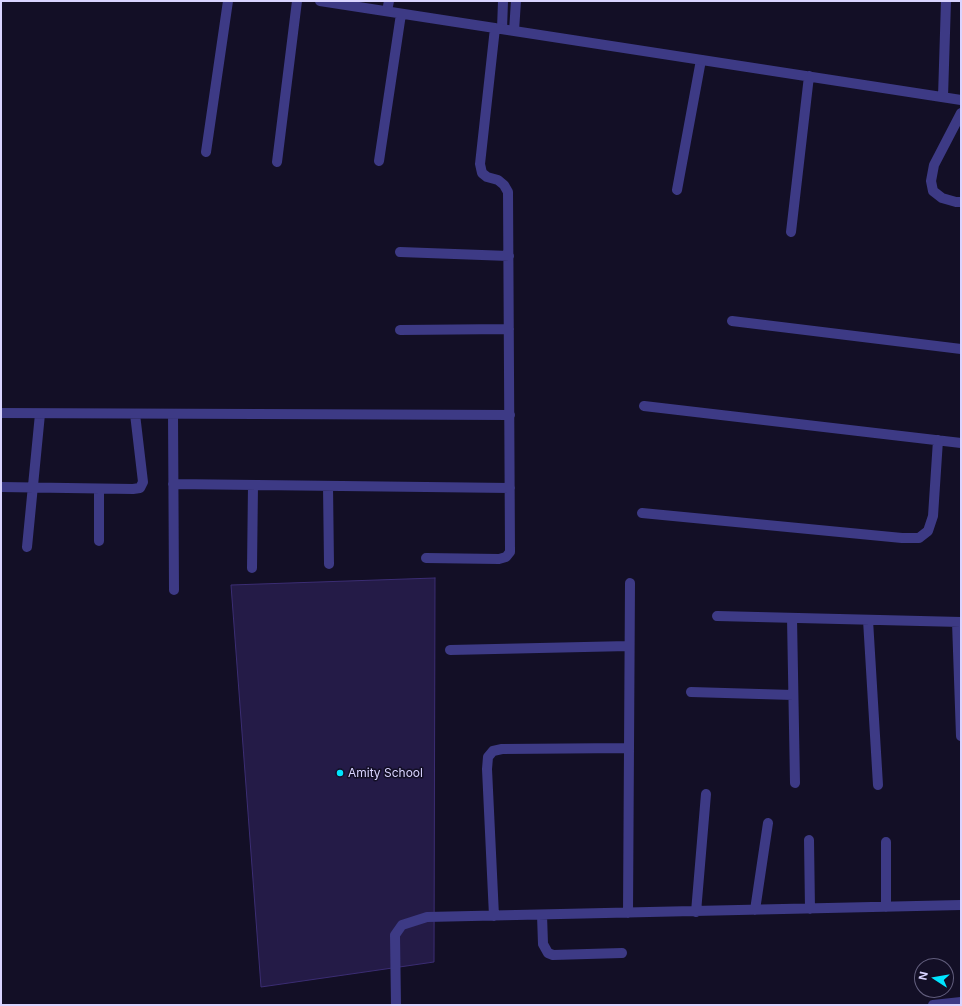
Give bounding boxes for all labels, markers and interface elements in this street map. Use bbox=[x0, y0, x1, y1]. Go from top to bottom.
place label: Amity School bbox=[348, 766, 423, 780]
marker: Amity School bbox=[335, 768, 345, 778]
north arrow bbox=[914, 958, 954, 998]
text: N bbox=[916, 970, 931, 981]

